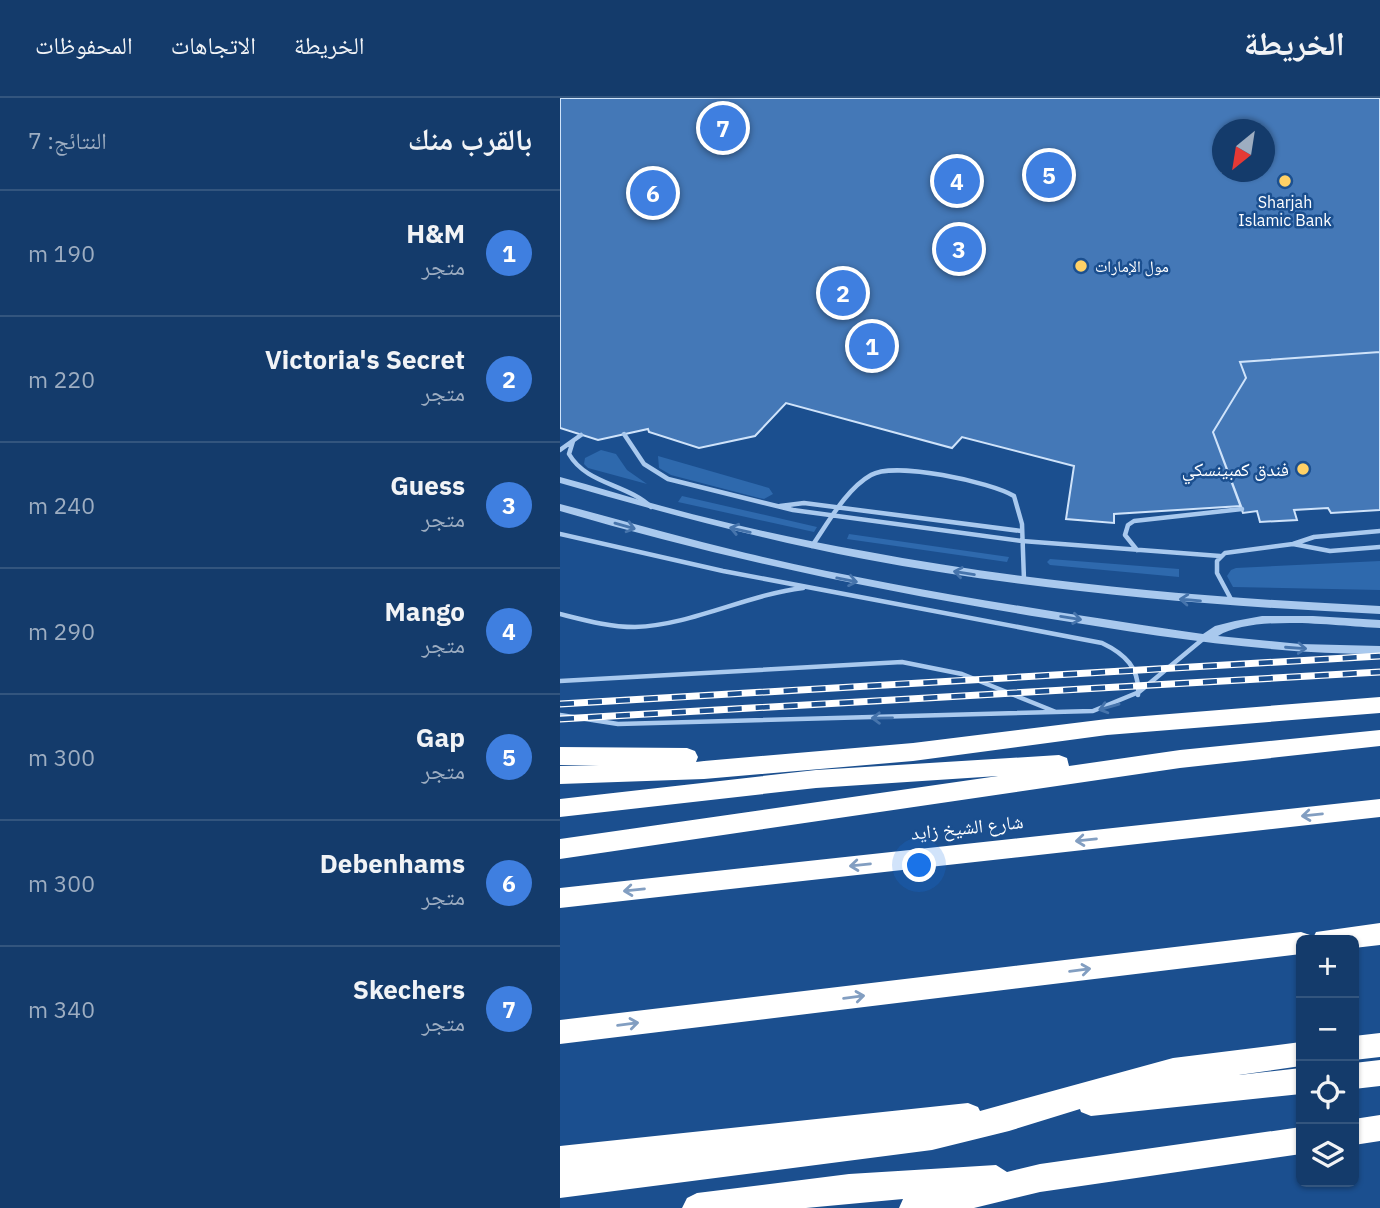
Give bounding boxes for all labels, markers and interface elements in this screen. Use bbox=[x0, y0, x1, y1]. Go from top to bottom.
text: الخريطة bbox=[1244, 21, 1345, 64]
text: المحفوظات bbox=[35, 29, 133, 61]
text: الاتجاهات bbox=[171, 29, 256, 61]
text: الخريطة bbox=[294, 29, 365, 61]
pin: 7 bbox=[700, 102, 746, 154]
text: بالقرب منك bbox=[408, 119, 532, 158]
north arrow bbox=[1212, 119, 1275, 182]
text: النتائج: 7 bbox=[28, 125, 107, 155]
pin: 5 bbox=[1026, 149, 1072, 201]
pin: 4 bbox=[934, 155, 980, 207]
pin: 6 bbox=[630, 167, 676, 219]
marker: Sharjah Islamic Bank bbox=[1277, 173, 1293, 189]
place label: Sharjah Islamic Bank bbox=[1238, 192, 1332, 230]
text: H&M bbox=[406, 216, 465, 250]
pin: 3 bbox=[936, 223, 982, 275]
text: 190 m bbox=[28, 238, 95, 268]
text: 1 bbox=[502, 238, 516, 268]
text: متجر bbox=[422, 251, 465, 281]
place label: مول الإمارات bbox=[1095, 256, 1169, 277]
marker: مول الإمارات bbox=[1073, 258, 1089, 274]
pin: 2 bbox=[820, 267, 866, 319]
pin: 1 bbox=[849, 320, 895, 372]
text: Victoria's Secret bbox=[265, 342, 465, 376]
text: 220 m bbox=[28, 364, 95, 394]
text: 2 bbox=[502, 364, 516, 394]
text: متجر bbox=[422, 377, 465, 407]
place label: فندق كمبينسكي bbox=[1182, 457, 1289, 485]
marker: فندق كمبينسكي bbox=[1295, 461, 1311, 477]
text: Guess bbox=[390, 468, 465, 502]
text: 240 m bbox=[28, 490, 95, 520]
text: 3 bbox=[502, 490, 516, 520]
text: متجر bbox=[422, 503, 465, 533]
one-way arrow bbox=[614, 520, 636, 533]
one-way arrow bbox=[729, 522, 752, 536]
one-way arrow bbox=[953, 566, 976, 579]
one-way arrow bbox=[835, 573, 857, 587]
one-way arrow bbox=[1179, 593, 1201, 606]
text: Mango bbox=[385, 594, 465, 628]
one-way arrow bbox=[1059, 612, 1082, 625]
text: 290 m bbox=[28, 616, 95, 646]
text: 4 bbox=[502, 616, 516, 646]
text: متجر bbox=[422, 629, 465, 659]
one-way arrow bbox=[1284, 642, 1307, 655]
one-way arrow bbox=[1098, 701, 1120, 714]
one-way arrow bbox=[871, 711, 894, 724]
text: Gap bbox=[416, 720, 465, 754]
text: 300 m bbox=[28, 742, 95, 772]
text: 5 bbox=[502, 742, 516, 772]
text: متجر bbox=[422, 755, 465, 785]
street label: شارع الشيخ زايد bbox=[910, 809, 1025, 846]
one-way arrow bbox=[1301, 809, 1324, 822]
one-way arrow bbox=[1075, 834, 1098, 847]
text: Debenhams bbox=[320, 846, 465, 880]
your location bbox=[902, 848, 936, 882]
one-way arrow bbox=[849, 859, 872, 872]
text: 300 m bbox=[28, 868, 95, 898]
text: 6 bbox=[502, 868, 516, 898]
text: متجر bbox=[422, 881, 465, 911]
one-way arrow bbox=[623, 883, 646, 896]
map controls bbox=[1296, 935, 1359, 1187]
button: + bbox=[1296, 935, 1359, 998]
one-way arrow bbox=[1068, 963, 1090, 976]
text: Skechers bbox=[353, 972, 465, 1006]
one-way arrow bbox=[842, 990, 864, 1003]
text: 340 m bbox=[28, 994, 95, 1024]
text: 7 bbox=[502, 994, 516, 1024]
button: − bbox=[1296, 998, 1359, 1061]
text: متجر bbox=[422, 1007, 465, 1037]
one-way arrow bbox=[616, 1017, 639, 1030]
button: locate bbox=[1296, 1061, 1359, 1124]
button: layers bbox=[1296, 1124, 1359, 1187]

